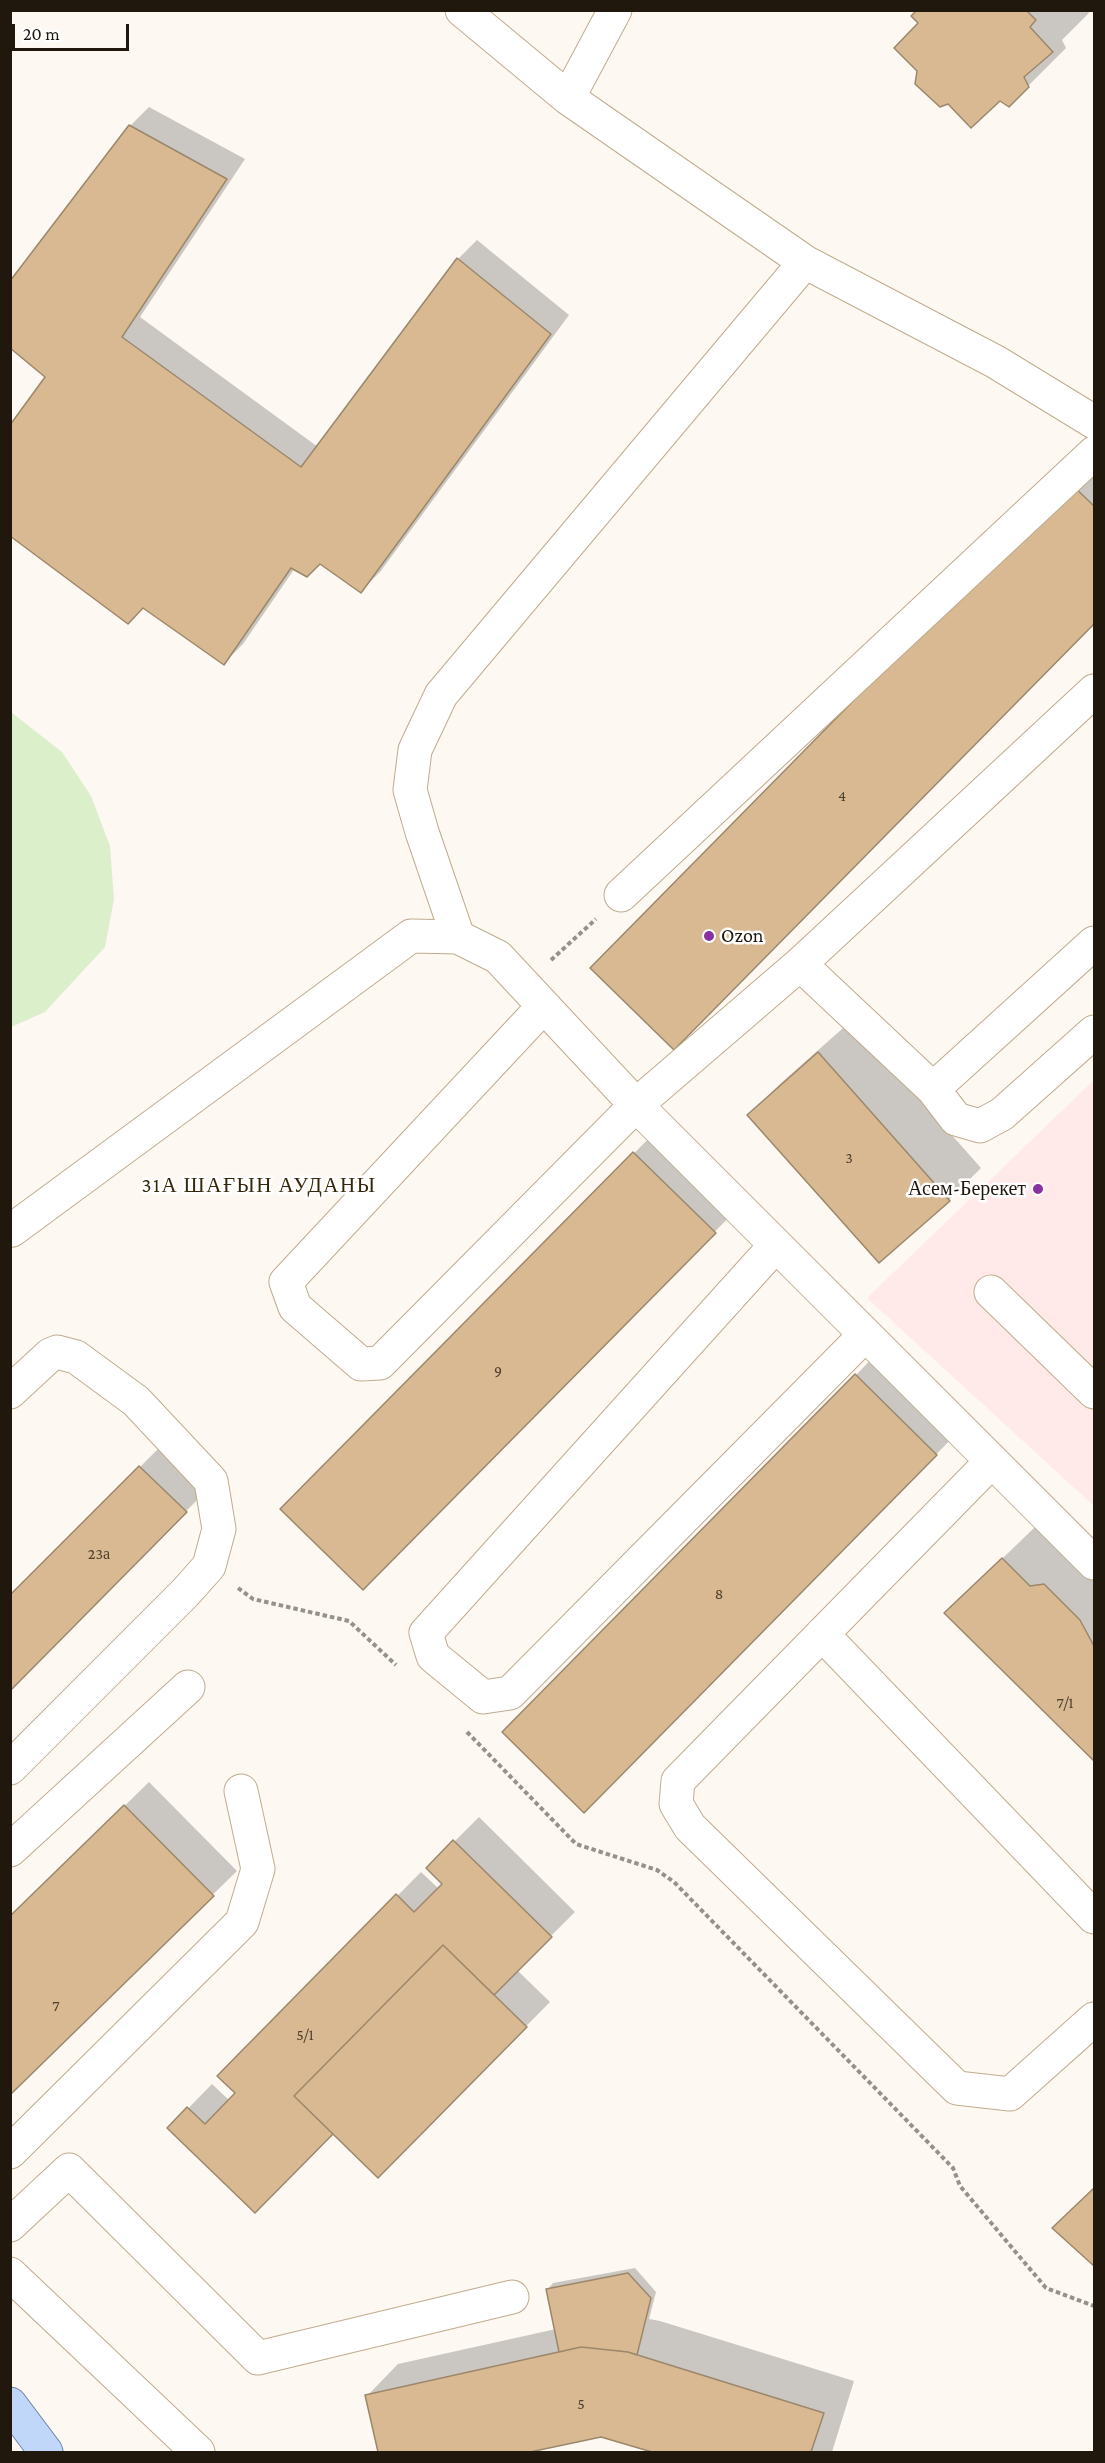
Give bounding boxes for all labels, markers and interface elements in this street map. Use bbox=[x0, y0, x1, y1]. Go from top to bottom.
scale bar bbox=[15, 12, 132, 50]
text: 20 m bbox=[23, 24, 60, 44]
house number: 4 bbox=[838, 786, 846, 806]
place label: Ozon bbox=[721, 924, 764, 948]
marker: Ozon bbox=[702, 929, 716, 943]
house number: 3 bbox=[845, 1148, 853, 1168]
district label: 31А ШАҒЫН АУДАНЫ bbox=[142, 1173, 376, 1199]
place label: Асем-Берекет bbox=[908, 1177, 1026, 1201]
marker: Асем-Берекет bbox=[1031, 1182, 1045, 1196]
house number: 9 bbox=[494, 1361, 502, 1381]
house number: 23а bbox=[88, 1544, 110, 1564]
house number: 8 bbox=[715, 1584, 723, 1604]
house number: 7/1 bbox=[1056, 1693, 1074, 1713]
house number: 7 bbox=[52, 1996, 60, 2016]
house number: 5/1 bbox=[296, 2025, 314, 2045]
house number: 5 bbox=[577, 2394, 585, 2414]

